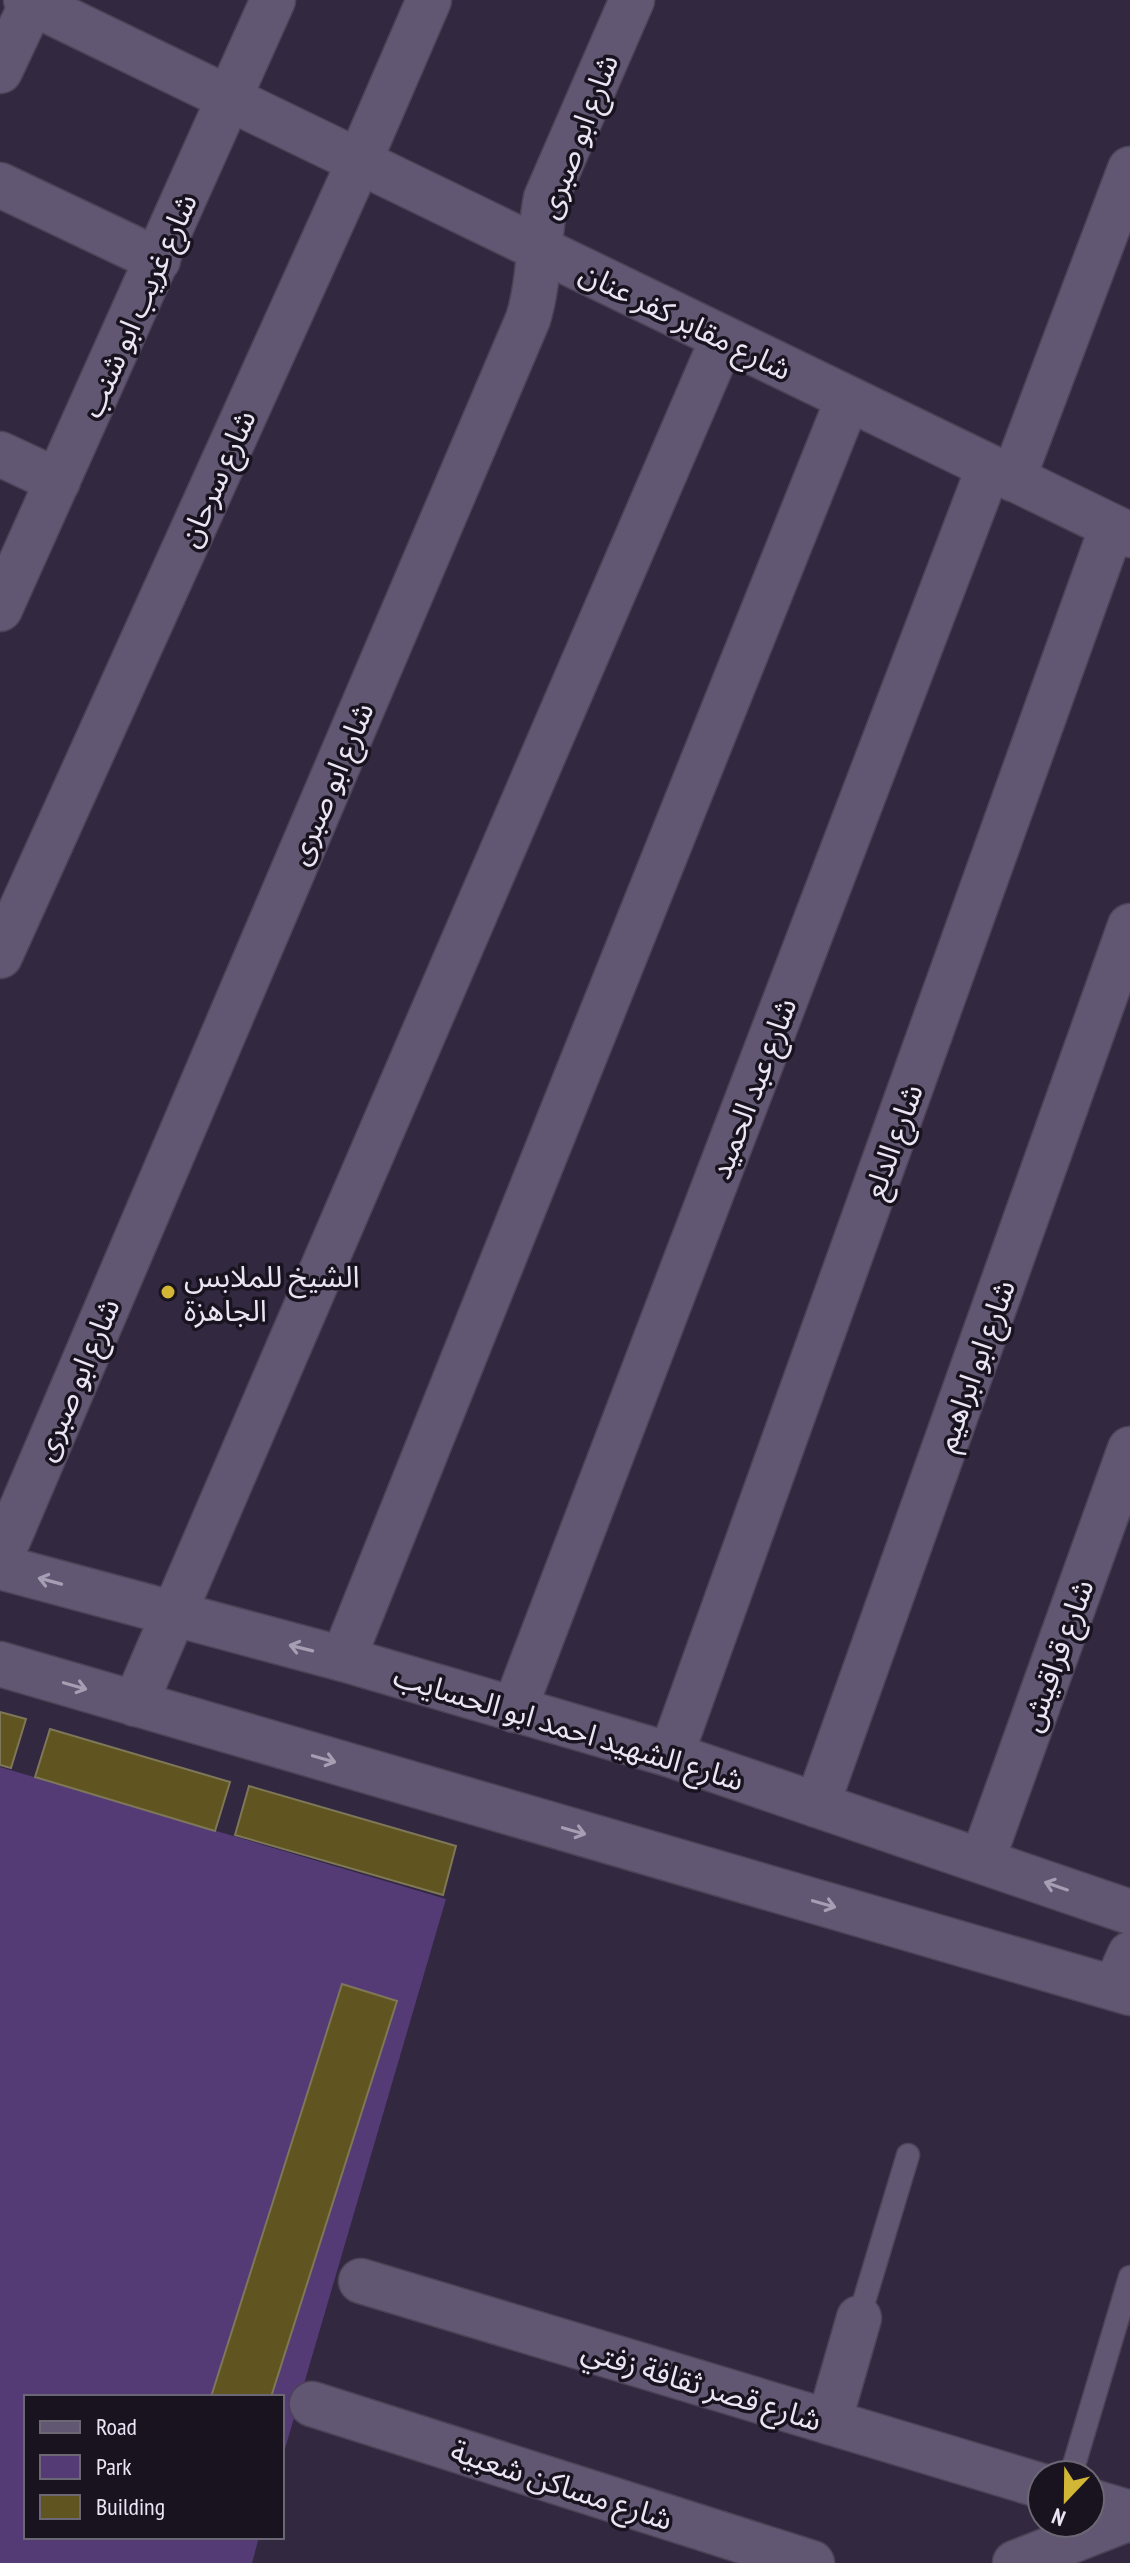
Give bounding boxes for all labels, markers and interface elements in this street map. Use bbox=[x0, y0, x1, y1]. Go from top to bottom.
street label: شارع ابو صبرى bbox=[528, 48, 630, 225]
street label: شارع غريب ابو شنب bbox=[71, 187, 209, 425]
street label: شارع مقابر كفر عنان bbox=[572, 252, 798, 392]
street label: شارع سرحان bbox=[168, 403, 267, 554]
street label: شارع ابو صبرى bbox=[278, 696, 385, 872]
street label: شارع عبد الحميد bbox=[700, 992, 808, 1186]
street label: شارع الدلع bbox=[853, 1078, 935, 1205]
place label: الشيخ للملابس الجاهزة bbox=[184, 1256, 360, 1329]
street label: شارع ابو ابراهيم bbox=[925, 1274, 1028, 1458]
marker: الشيخ للملابس الجاهزة bbox=[159, 1283, 177, 1301]
street label: شارع ابو صبرى bbox=[24, 1292, 131, 1468]
one-way arrow bbox=[37, 1573, 63, 1588]
street label: شارع قراقيش bbox=[1010, 1574, 1105, 1738]
one-way arrow bbox=[289, 1639, 315, 1654]
street label: شارع الشهيد احمد ابو الحسايب bbox=[388, 1655, 749, 1803]
one-way arrow bbox=[61, 1679, 87, 1694]
one-way arrow bbox=[311, 1752, 337, 1767]
one-way arrow bbox=[561, 1824, 587, 1839]
one-way arrow bbox=[1044, 1878, 1069, 1893]
one-way arrow bbox=[810, 1897, 836, 1912]
street label: شارع قصر ثقافة زفتي bbox=[576, 2329, 827, 2444]
legend bbox=[24, 2395, 284, 2539]
text: Road bbox=[96, 2411, 137, 2442]
street label: شارع مساكن شعبية bbox=[445, 2430, 678, 2542]
text: Park bbox=[96, 2451, 132, 2482]
north arrow bbox=[1026, 2459, 1106, 2539]
text: Building bbox=[96, 2491, 165, 2522]
text: N bbox=[1048, 2502, 1069, 2533]

